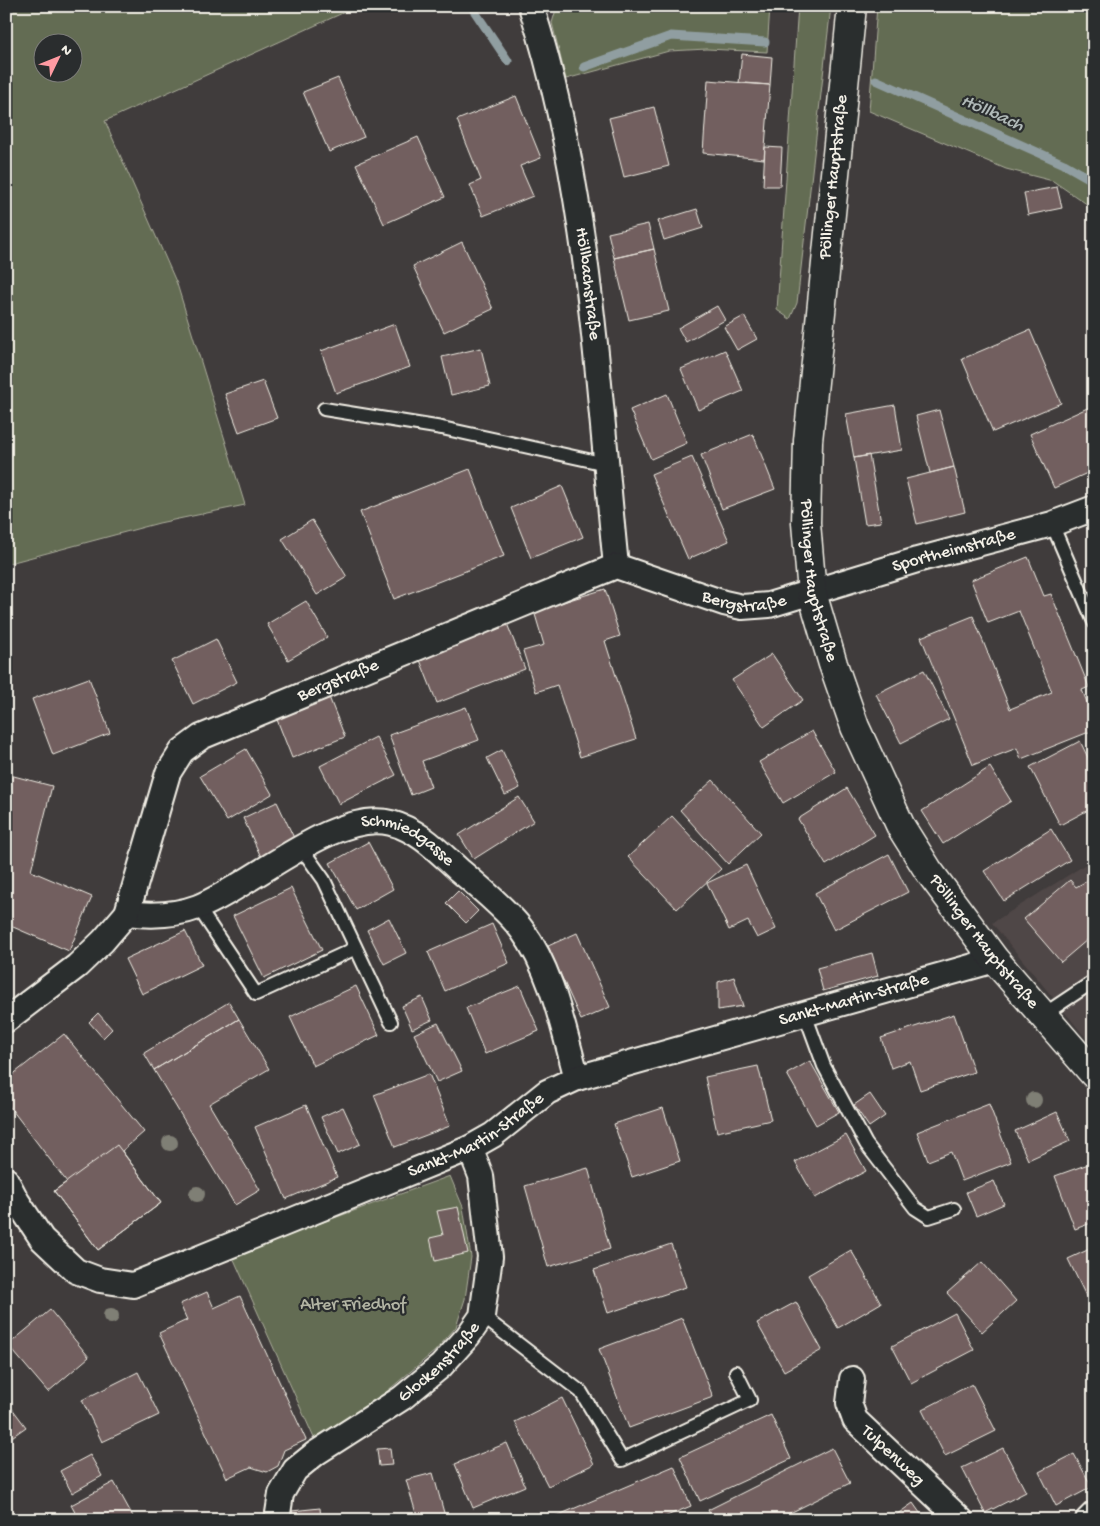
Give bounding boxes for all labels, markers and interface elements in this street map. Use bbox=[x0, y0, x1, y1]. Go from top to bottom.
north arrow bbox=[32, 32, 82, 82]
text: N bbox=[56, 42, 75, 60]
water label: Höllbach bbox=[957, 90, 1028, 138]
street label: Pöllinger Hauptstraße bbox=[815, 93, 853, 261]
street label: Höllbachstraße bbox=[570, 226, 605, 342]
street label: Pöllinger Hauptstraße bbox=[795, 498, 842, 665]
street label: Sportheimstraße bbox=[890, 524, 1018, 577]
street label: Bergstraße bbox=[698, 585, 790, 618]
street label: Bergstraße bbox=[294, 654, 382, 707]
street label: Schmiedgasse bbox=[360, 810, 459, 871]
street label: Pöllinger Hauptstraße bbox=[924, 869, 1044, 1014]
street label: Sankt-Martin-Straße bbox=[777, 969, 932, 1031]
street label: Sankt-Martin-Straße bbox=[405, 1088, 549, 1183]
park label: Alter Friedhof bbox=[300, 1295, 407, 1316]
street label: Glockenstraße bbox=[394, 1317, 485, 1407]
street label: Tulpenweg bbox=[856, 1420, 929, 1490]

